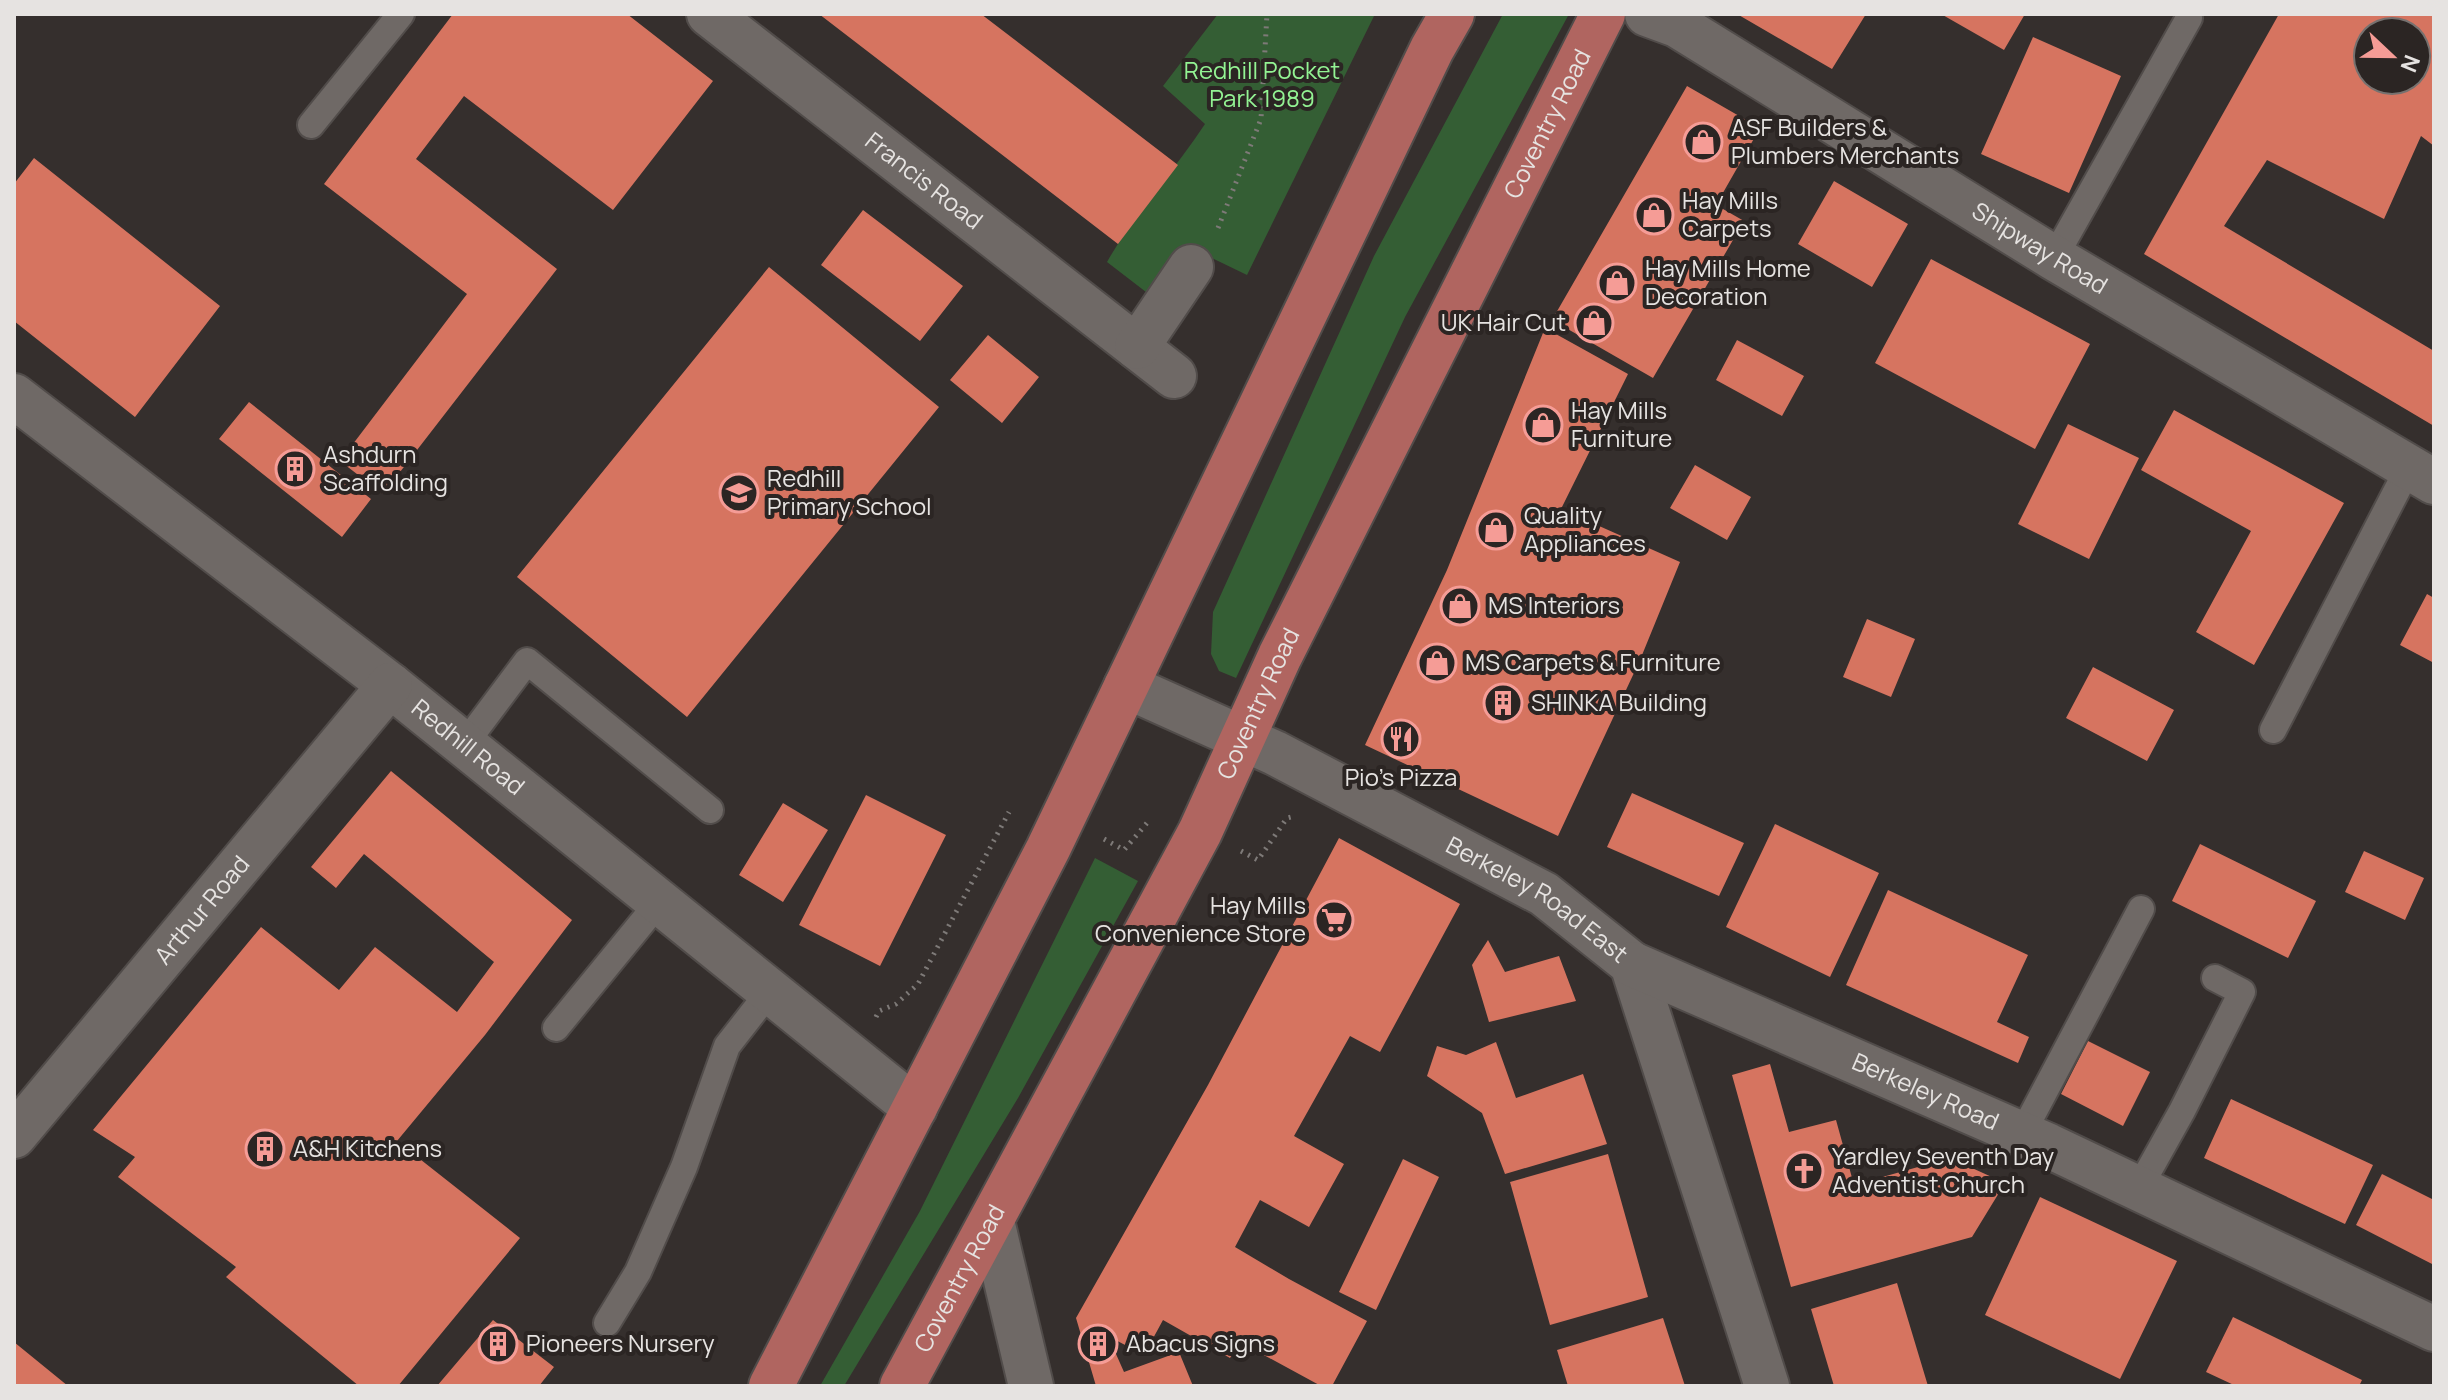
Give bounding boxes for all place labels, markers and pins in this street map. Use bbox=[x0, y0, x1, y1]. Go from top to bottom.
place label: ASF Builders & Plumbers Merchants bbox=[1731, 110, 1959, 171]
shop icon: ASF Builders & Plumbers Merchants bbox=[1682, 121, 1724, 163]
place label: Hay Mills Carpets bbox=[1682, 183, 1778, 244]
shop icon: Hay Mills Carpets bbox=[1633, 194, 1675, 236]
place label: Hay Mills Home Decoration bbox=[1645, 251, 1811, 312]
shop icon: Hay Mills Home Decoration bbox=[1596, 262, 1638, 304]
shop icon: UK Hair Cut bbox=[1573, 302, 1615, 344]
place label: UK Hair Cut bbox=[1441, 305, 1566, 338]
place label: Hay Mills Furniture bbox=[1571, 393, 1672, 454]
shop icon: Hay Mills Furniture bbox=[1522, 404, 1564, 446]
place label: Ashdurn Scaffolding bbox=[323, 437, 448, 498]
building icon: Ashdurn Scaffolding bbox=[274, 448, 316, 490]
place label: Redhill Primary School bbox=[767, 461, 932, 522]
school or university icon: Redhill Primary School bbox=[718, 472, 760, 514]
place label: Quality Appliances bbox=[1524, 498, 1646, 559]
shop icon: Quality Appliances bbox=[1475, 509, 1517, 551]
shop icon: MS Interiors bbox=[1439, 585, 1481, 627]
place label: MS Interiors bbox=[1488, 588, 1620, 621]
shop icon: MS Carpets & Furniture bbox=[1416, 642, 1458, 684]
place label: MS Carpets & Furniture bbox=[1465, 645, 1721, 678]
building icon: SHINKA Building bbox=[1482, 682, 1524, 724]
place label: SHINKA Building bbox=[1531, 685, 1707, 718]
restaurant icon: Pio's Pizza bbox=[1380, 718, 1422, 760]
place label: Pio's Pizza bbox=[1345, 760, 1457, 793]
place label: Hay Mills Convenience Store bbox=[1095, 888, 1306, 949]
supermarket icon: Hay Mills Convenience Store bbox=[1313, 899, 1355, 941]
building icon: A&H Kitchens bbox=[244, 1128, 286, 1170]
place label: A&H Kitchens bbox=[293, 1131, 442, 1164]
place label: Yardley Seventh Day Adventist Church bbox=[1832, 1139, 2055, 1200]
church icon: Yardley Seventh Day Adventist Church bbox=[1783, 1150, 1825, 1192]
building icon: Pioneers Nursery bbox=[477, 1323, 519, 1365]
building icon: Abacus Signs bbox=[1077, 1323, 1119, 1365]
place label: Pioneers Nursery bbox=[526, 1326, 715, 1359]
place label: Abacus Signs bbox=[1126, 1326, 1275, 1359]

